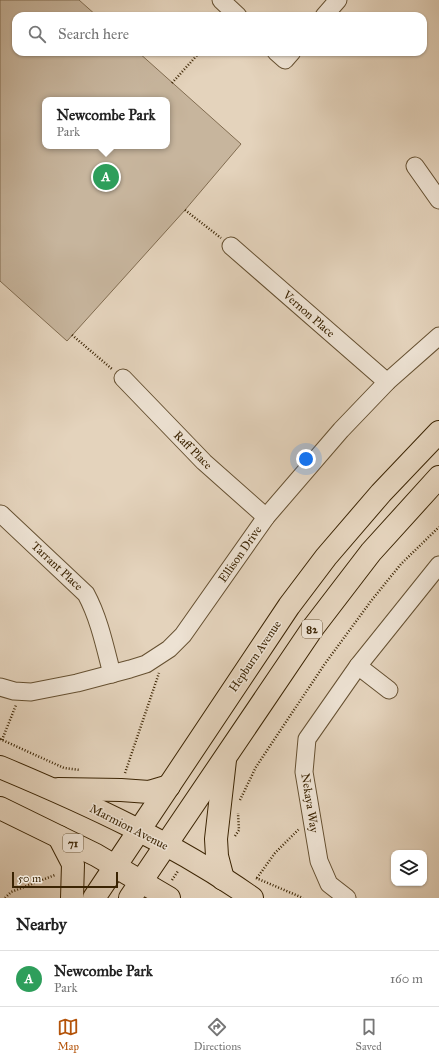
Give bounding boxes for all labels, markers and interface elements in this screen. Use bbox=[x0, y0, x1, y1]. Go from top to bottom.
search box bbox=[12, 12, 427, 56]
icon: search bbox=[26, 23, 48, 45]
text: Search here bbox=[58, 25, 129, 43]
popup bbox=[42, 97, 170, 149]
text: Newcombe Park bbox=[57, 106, 155, 124]
text: Park bbox=[57, 124, 80, 140]
pin: A bbox=[93, 162, 119, 192]
street label: Vernon Place bbox=[280, 287, 338, 340]
street label: Raff Place bbox=[171, 428, 215, 472]
your location bbox=[296, 449, 316, 469]
street label: Ellison Drive bbox=[215, 523, 265, 585]
street label: Tarrant Place bbox=[28, 539, 86, 593]
street label: Hepburn Avenue bbox=[226, 618, 284, 694]
road number: 82 bbox=[302, 620, 322, 638]
street label: Nekaya Way bbox=[298, 772, 322, 834]
street label: Marmion Avenue bbox=[87, 801, 171, 853]
road number: 71 bbox=[63, 834, 83, 852]
map controls bbox=[391, 850, 427, 886]
button: layers bbox=[391, 850, 427, 886]
scale bar bbox=[12, 870, 118, 889]
text: 50 m bbox=[18, 872, 41, 885]
text: Nearby bbox=[16, 914, 67, 935]
text: Newcombe Park bbox=[54, 962, 153, 980]
text: A bbox=[25, 971, 33, 987]
text: 160 m bbox=[390, 971, 423, 987]
text: Park bbox=[54, 980, 78, 996]
tab: Map bbox=[57, 1016, 79, 1053]
tab: Directions bbox=[194, 1016, 241, 1053]
tab: Saved bbox=[356, 1016, 382, 1053]

